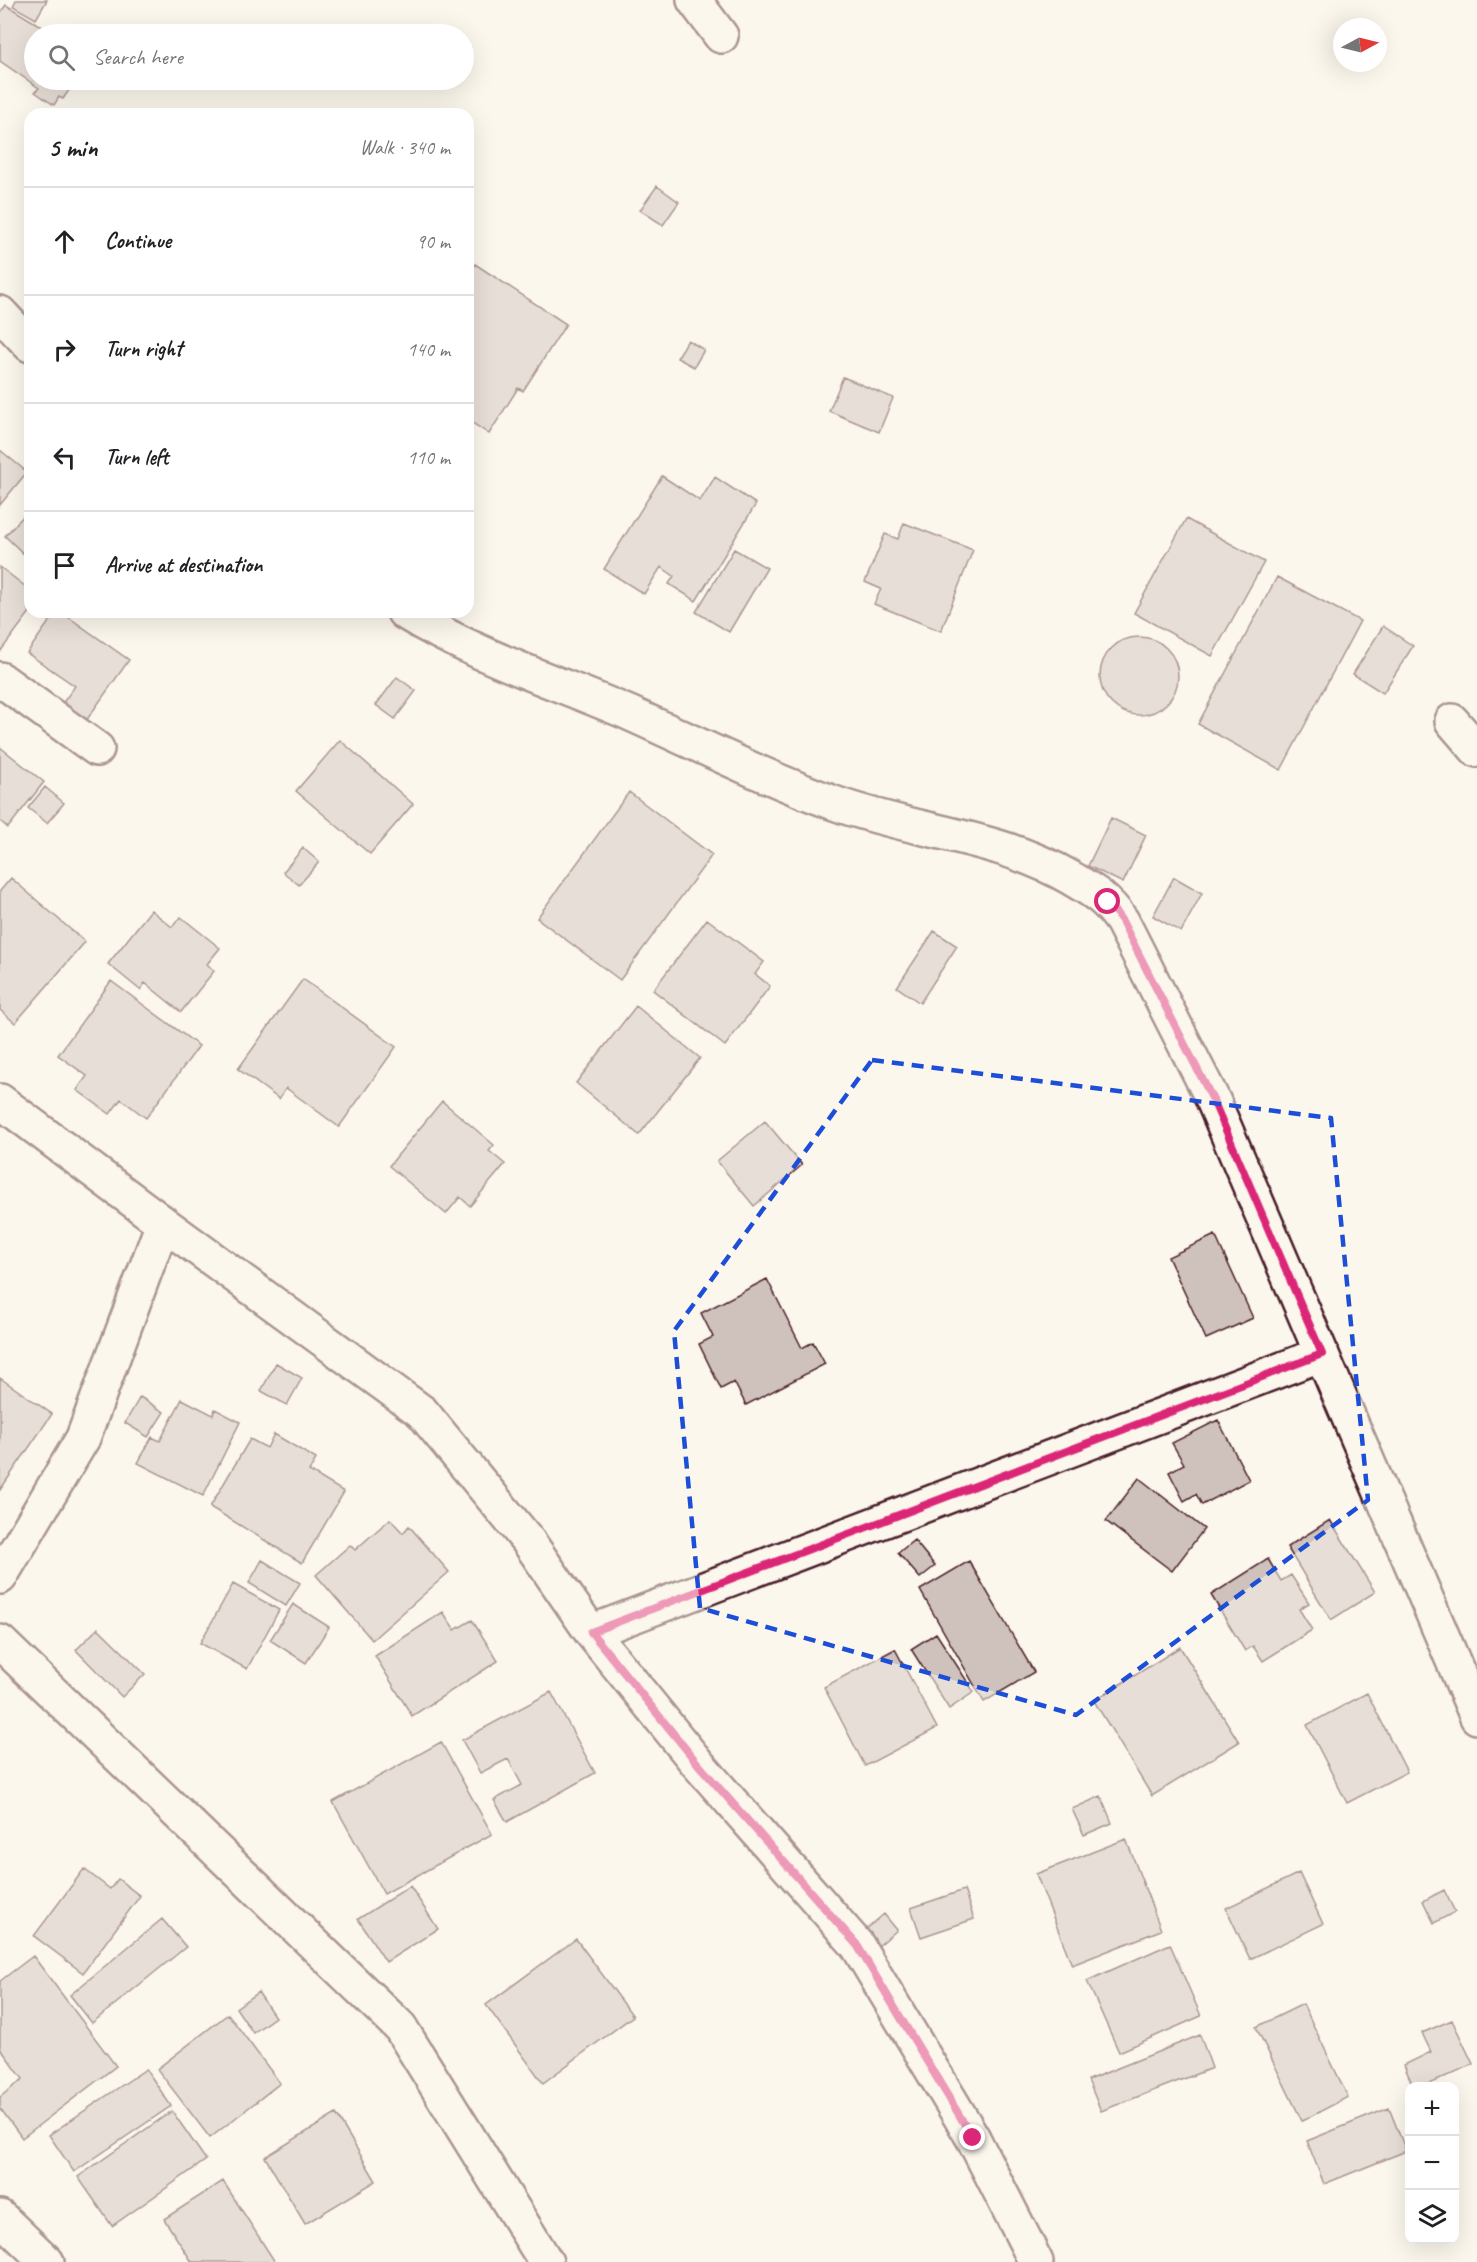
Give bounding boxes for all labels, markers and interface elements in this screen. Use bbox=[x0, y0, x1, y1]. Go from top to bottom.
north arrow bbox=[1333, 18, 1387, 72]
search box bbox=[24, 24, 474, 90]
icon: search bbox=[45, 41, 78, 74]
text: Search here bbox=[93, 43, 183, 71]
text: 5 min bbox=[48, 131, 97, 164]
text: Walk · 340 m bbox=[360, 135, 450, 160]
icon: ahead bbox=[48, 225, 81, 258]
text: Continue bbox=[105, 227, 171, 255]
text: 90 m bbox=[416, 229, 450, 254]
icon: right bbox=[48, 333, 81, 366]
text: Turn right bbox=[105, 335, 182, 363]
text: 140 m bbox=[407, 337, 450, 362]
icon: left bbox=[48, 441, 81, 474]
text: Turn left bbox=[105, 443, 169, 471]
text: 110 m bbox=[407, 445, 450, 470]
icon: arrive bbox=[48, 549, 81, 582]
text: Arrive at destination bbox=[105, 551, 262, 579]
route start bbox=[1094, 888, 1120, 914]
map controls bbox=[1405, 2082, 1459, 2244]
button: + bbox=[1405, 2082, 1459, 2136]
route end bbox=[959, 2124, 985, 2150]
button: − bbox=[1405, 2136, 1459, 2190]
button: layers bbox=[1405, 2190, 1459, 2244]

